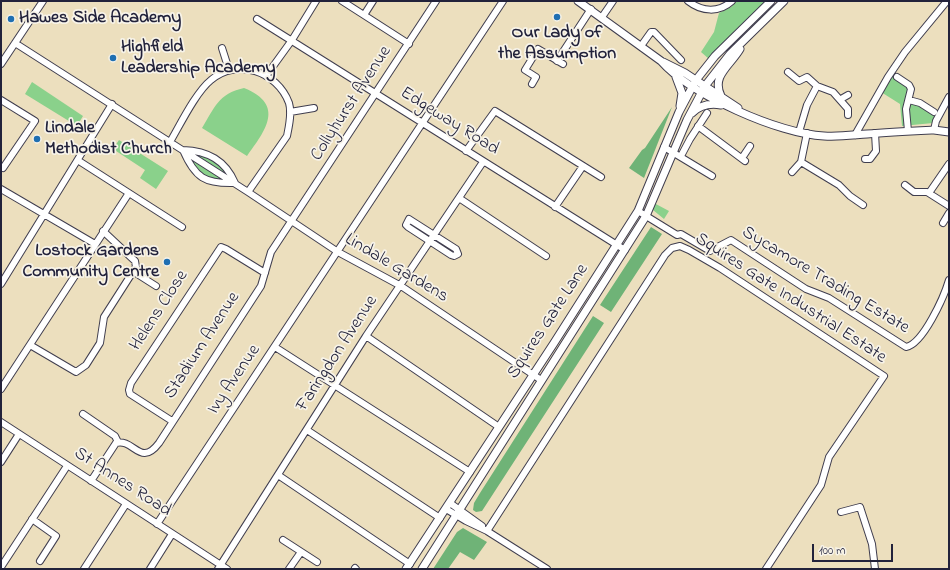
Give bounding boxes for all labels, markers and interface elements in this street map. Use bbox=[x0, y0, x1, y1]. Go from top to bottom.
place label: Hawes Side Academy bbox=[19, 8, 181, 30]
marker: Our Lady of the Assumption bbox=[552, 12, 562, 22]
marker: Hawes Side Academy bbox=[6, 14, 16, 24]
place label: Our Lady of the Assumption bbox=[498, 23, 616, 66]
place label: Highfield Leadership Academy bbox=[121, 37, 275, 80]
street label: Collyhurst Avenue bbox=[307, 42, 397, 166]
marker: Highfield Leadership Academy bbox=[108, 53, 118, 63]
street label: Edgeway Road bbox=[396, 83, 502, 161]
place label: Lindale Methodist Church bbox=[45, 118, 172, 160]
marker: Lindale Methodist Church bbox=[32, 134, 42, 144]
street label: Sycamore Trading Estate bbox=[737, 222, 913, 340]
street label: Squires Gate Industrial Estate bbox=[690, 229, 890, 369]
street label: Lindale Gardens bbox=[340, 230, 452, 308]
place label: Lostock Gardens Community Centre bbox=[22, 241, 159, 284]
marker: Lostock Gardens Community Centre bbox=[162, 257, 172, 267]
street label: Squires Gate Lane bbox=[504, 260, 594, 384]
street label: Helens Close bbox=[126, 267, 194, 355]
street label: Stadium Avenue bbox=[160, 288, 246, 404]
street label: Faringdon Avenue bbox=[292, 292, 384, 416]
street label: Ivy Avenue bbox=[204, 341, 266, 419]
street label: St Annes Road bbox=[69, 443, 175, 523]
scale bar bbox=[814, 536, 895, 562]
text: 100 m bbox=[819, 542, 846, 560]

